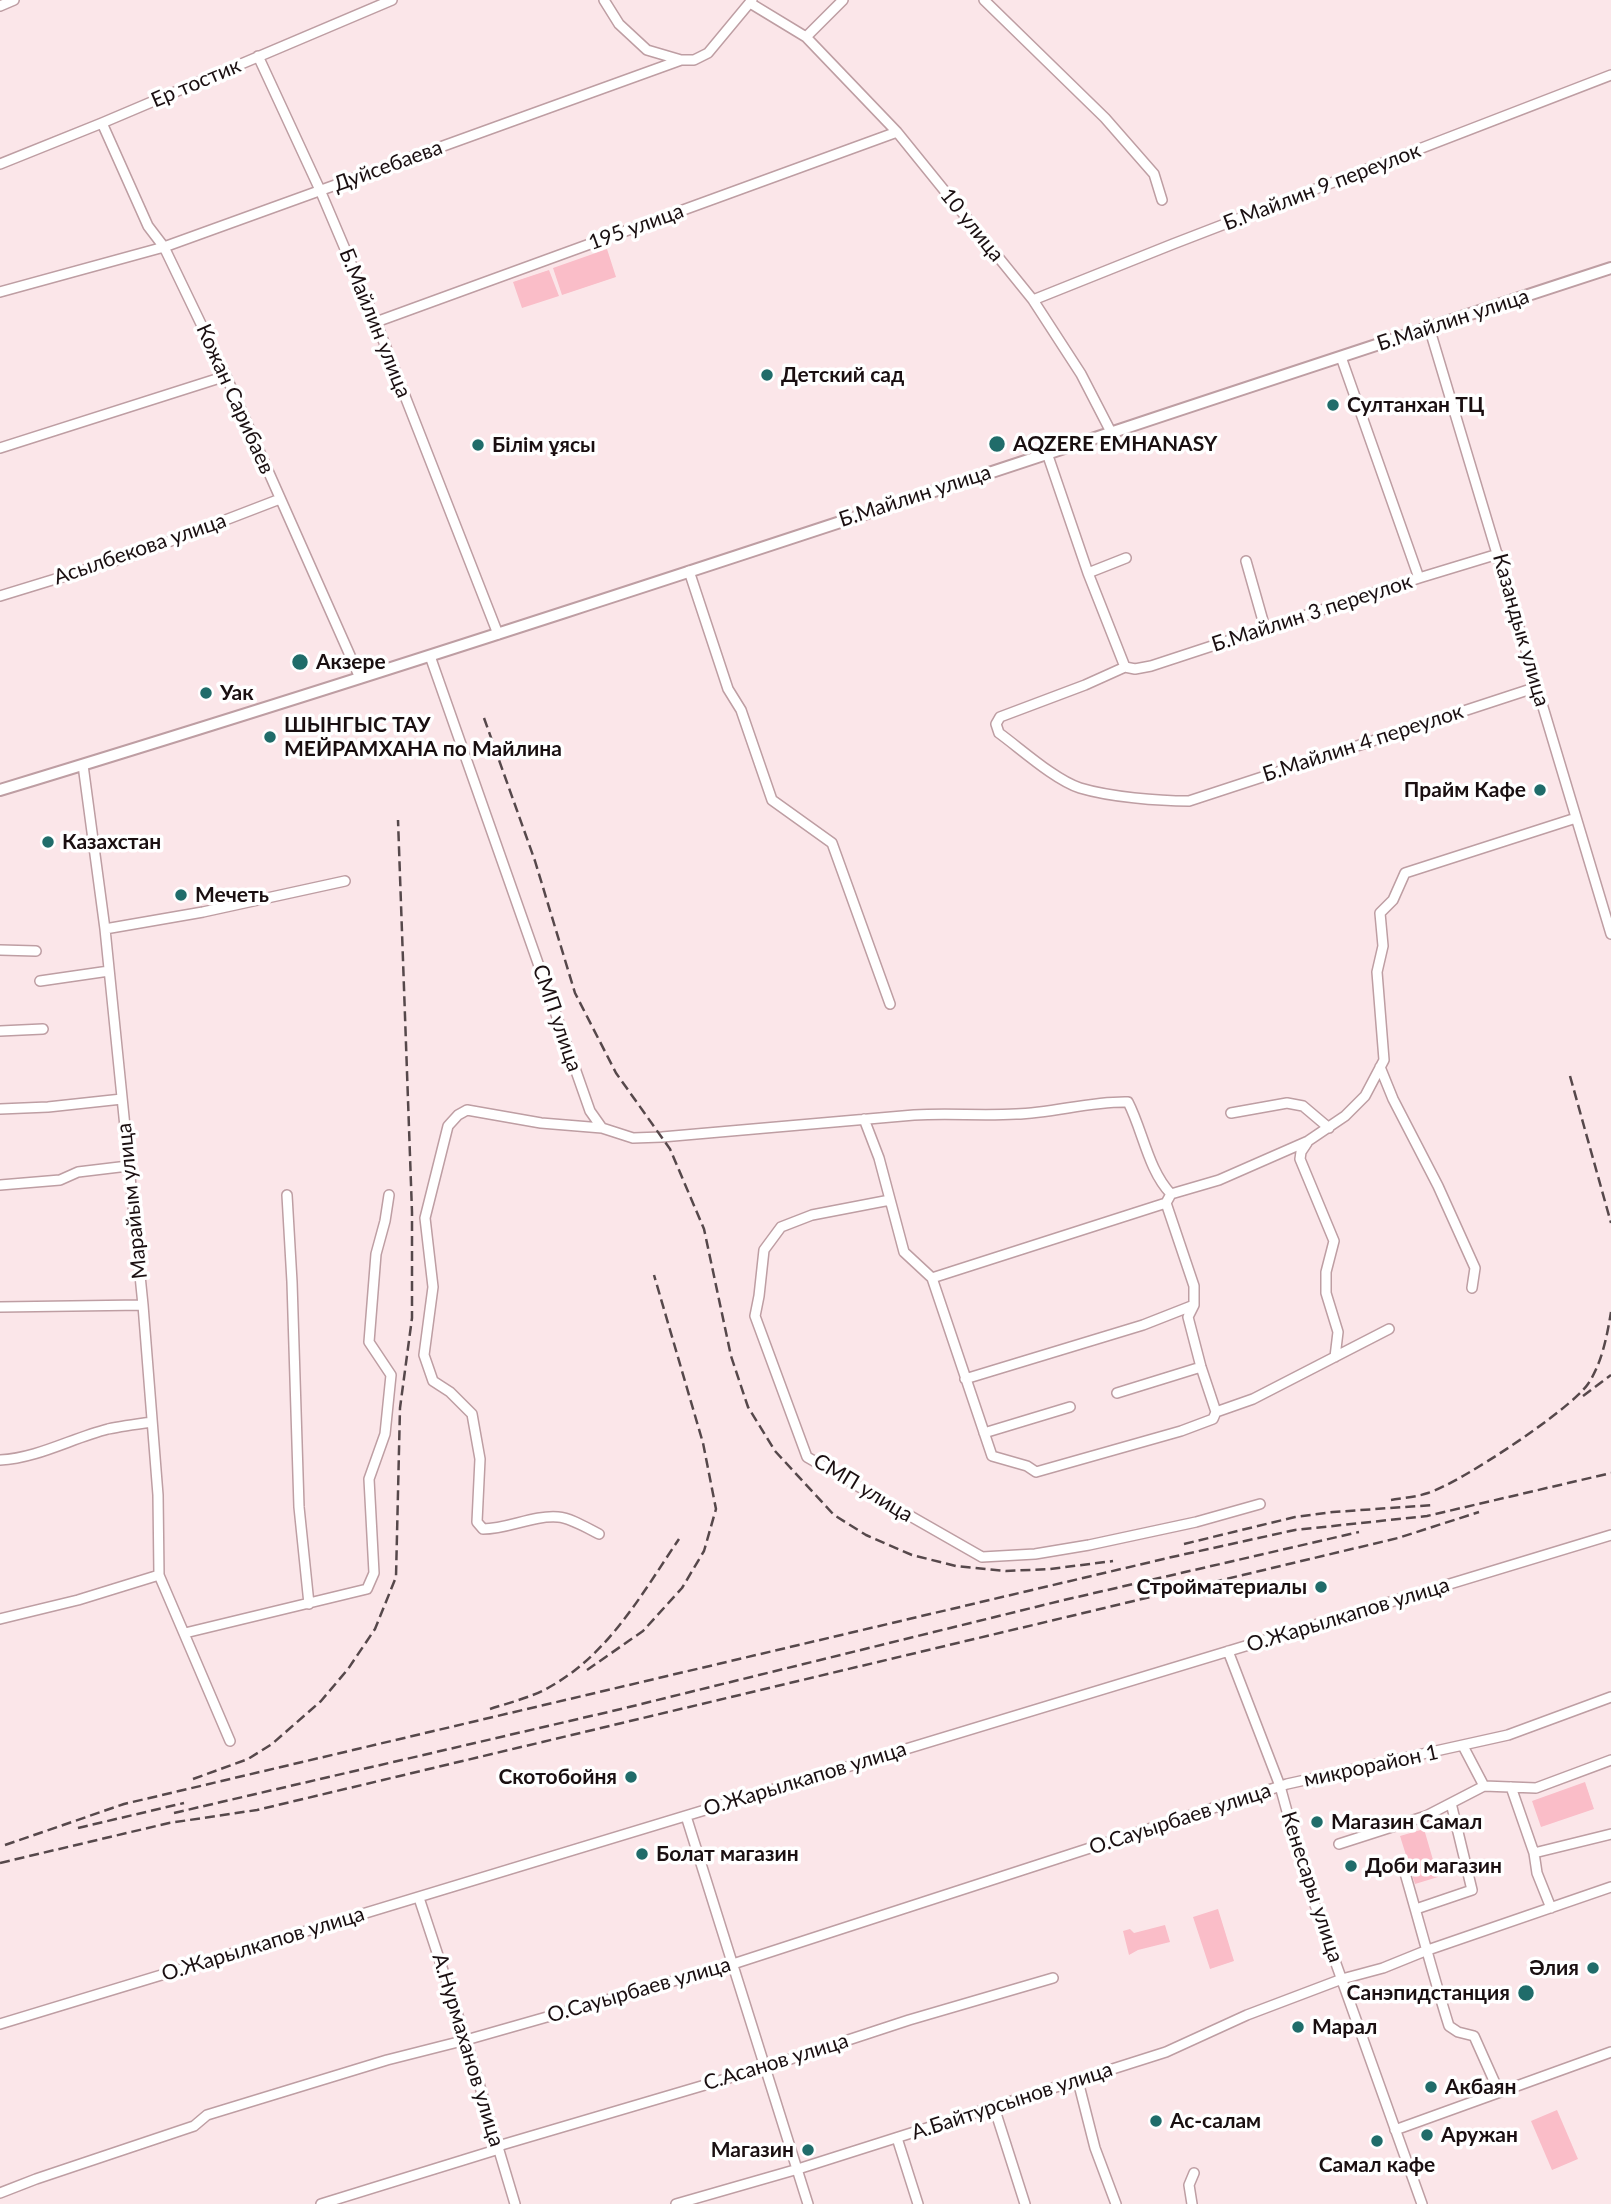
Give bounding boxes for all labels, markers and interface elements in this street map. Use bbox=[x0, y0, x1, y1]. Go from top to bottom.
street label: Ер тостик bbox=[148, 53, 244, 113]
street label: Дуйсебаева bbox=[330, 135, 446, 197]
street label: Б.Майлин 9 переулок bbox=[1220, 138, 1424, 236]
street label: 10 улица bbox=[935, 183, 1009, 267]
street label: 195 улица bbox=[585, 198, 687, 256]
street label: Б.Майлин улица bbox=[334, 245, 416, 401]
street label: Б.Майлин улица bbox=[1374, 284, 1532, 356]
street label: Кожан Сарибаев bbox=[191, 320, 279, 478]
place label: Детский сад bbox=[781, 362, 904, 388]
marker: Детский сад bbox=[759, 367, 775, 383]
place label: Султанхан ТЦ bbox=[1347, 392, 1484, 418]
marker: Султанхан ТЦ bbox=[1325, 397, 1341, 413]
place label: AQZERE EMHANASY bbox=[1013, 431, 1217, 457]
place label: Білім ұясы bbox=[492, 432, 596, 458]
marker: AQZERE EMHANASY bbox=[987, 434, 1007, 454]
marker: Білім ұясы bbox=[470, 437, 486, 453]
street label: Б.Майлин улица bbox=[836, 460, 994, 532]
street label: Асылбекова улица bbox=[50, 508, 230, 590]
street label: Казандык улица bbox=[1487, 551, 1555, 709]
street label: Б.Майлин 3 переулок bbox=[1209, 569, 1415, 657]
place label: Акзере bbox=[316, 649, 386, 675]
marker: Акзере bbox=[290, 652, 310, 672]
place label: Уак bbox=[220, 680, 254, 706]
marker: Уак bbox=[198, 685, 214, 701]
street label: Б.Майлин 4 переулок bbox=[1260, 699, 1466, 787]
place label: ШЫНГЫС ТАУ МЕЙРАМХАНА по Майлина bbox=[284, 712, 562, 762]
marker: ШЫНГЫС ТАУ МЕЙРАМХАНА по Майлина bbox=[262, 729, 278, 745]
place label: Прайм Кафе bbox=[1404, 777, 1526, 803]
marker: Прайм Кафе bbox=[1532, 782, 1548, 798]
place label: Казахстан bbox=[62, 829, 161, 855]
marker: Казахстан bbox=[40, 834, 56, 850]
place label: Мечеть bbox=[195, 882, 269, 908]
marker: Мечеть bbox=[173, 887, 189, 903]
street label: СМП улица bbox=[527, 961, 587, 1075]
street label: Марайым улица bbox=[111, 1122, 153, 1280]
street label: СМП улица bbox=[809, 1448, 917, 1528]
street label: О.Жарылкапов улица bbox=[1244, 1572, 1452, 1658]
place label: Стройматериалы bbox=[1136, 1574, 1307, 1600]
marker: Стройматериалы bbox=[1313, 1579, 1329, 1595]
street label: О.Жарылкапов улица bbox=[701, 1736, 909, 1822]
street label: микрорайон 1 bbox=[1301, 1739, 1441, 1793]
place label: Скотобойня bbox=[499, 1764, 617, 1790]
marker: Скотобойня bbox=[623, 1769, 639, 1785]
street label: О.Сауырбаев улица bbox=[1086, 1778, 1274, 1860]
street label: Кенесары улица bbox=[1276, 1808, 1348, 1966]
place label: Магазин Самал bbox=[1331, 1809, 1482, 1835]
marker: Магазин Самал bbox=[1309, 1814, 1325, 1830]
place label: Болат магазин bbox=[656, 1841, 799, 1867]
marker: Болат магазин bbox=[634, 1846, 650, 1862]
place label: Доби магазин bbox=[1365, 1853, 1502, 1879]
marker: Доби магазин bbox=[1343, 1858, 1359, 1874]
street label: О.Жарылкапов улица bbox=[159, 1901, 367, 1987]
street label: А.Нурмаханов улица bbox=[427, 1950, 509, 2150]
street label: О.Сауырбаев улица bbox=[544, 1952, 734, 2028]
place label: Әлия bbox=[1529, 1955, 1579, 1981]
marker: Әлия bbox=[1585, 1960, 1601, 1976]
place label: Санэпидстанция bbox=[1347, 1980, 1510, 2006]
marker: Санэпидстанция bbox=[1516, 1983, 1536, 2003]
place label: Марал bbox=[1312, 2014, 1377, 2040]
marker: Марал bbox=[1290, 2019, 1306, 2035]
street label: С.Асанов улица bbox=[700, 2028, 852, 2096]
street label: А.Байтурсынов улица bbox=[908, 2057, 1116, 2145]
place label: Акбаян bbox=[1445, 2074, 1516, 2100]
marker: Акбаян bbox=[1423, 2079, 1439, 2095]
place label: Ас-салам bbox=[1170, 2108, 1261, 2134]
marker: Ас-салам bbox=[1148, 2113, 1164, 2129]
place label: Аружан bbox=[1441, 2122, 1518, 2148]
marker: Аружан bbox=[1419, 2127, 1435, 2143]
marker: Самал кафе bbox=[1369, 2133, 1385, 2149]
place label: Магазин bbox=[711, 2137, 794, 2163]
marker: Магазин bbox=[800, 2142, 816, 2158]
place label: Самал кафе bbox=[1319, 2152, 1435, 2178]

